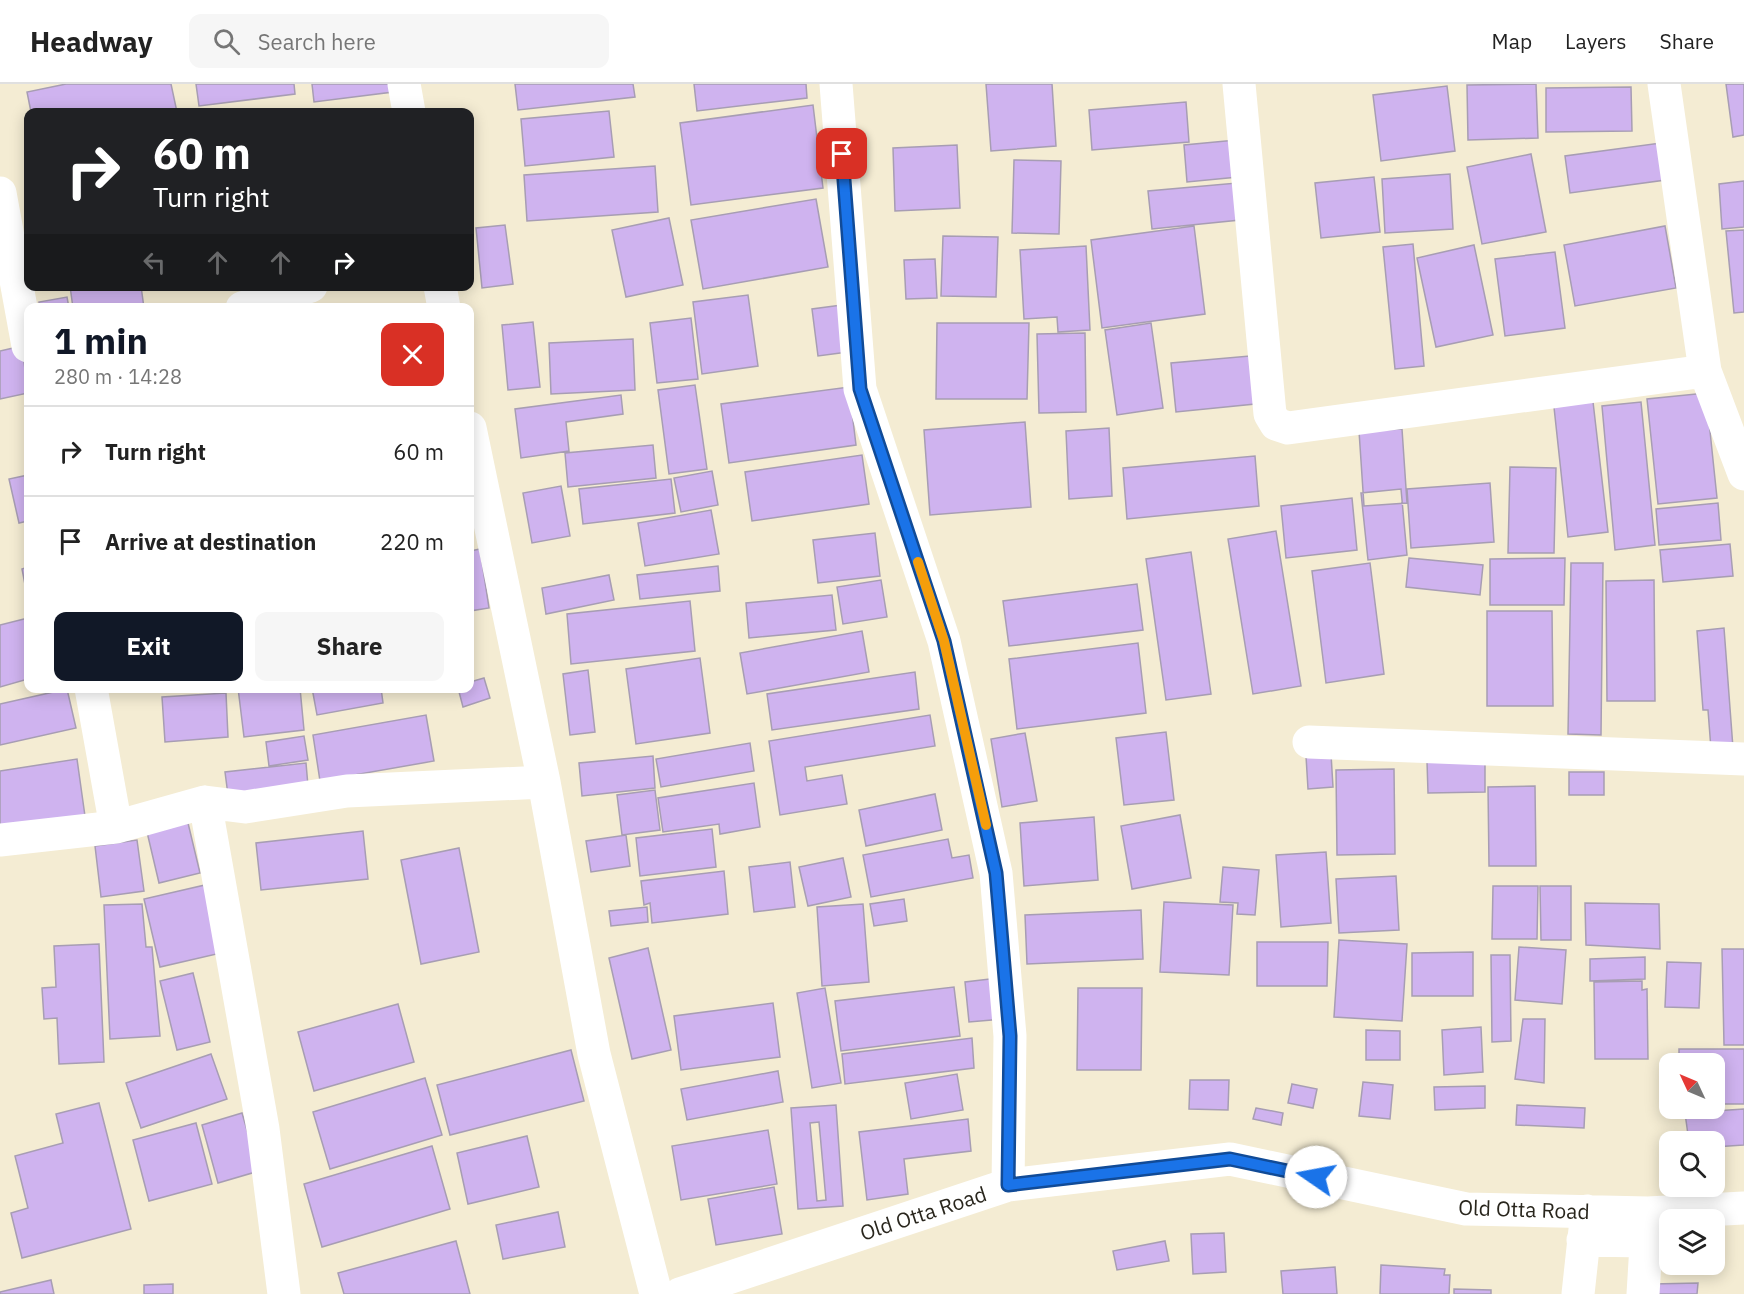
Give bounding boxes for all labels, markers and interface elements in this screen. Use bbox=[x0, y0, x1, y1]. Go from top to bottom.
search box bbox=[189, 14, 609, 68]
text: Headway bbox=[30, 23, 153, 60]
icon: search bbox=[210, 25, 243, 58]
text: Search here bbox=[258, 27, 376, 56]
text: Map bbox=[1492, 27, 1532, 55]
text: Layers bbox=[1565, 27, 1627, 55]
text: Share bbox=[1660, 27, 1714, 55]
text: 60 m bbox=[153, 126, 251, 181]
pin bbox=[816, 128, 867, 179]
icon: right bbox=[54, 132, 132, 210]
icon: arrive bbox=[825, 137, 858, 170]
text: Turn right bbox=[153, 179, 270, 214]
icon: left bbox=[138, 246, 171, 279]
icon: ahead bbox=[201, 246, 234, 279]
icon: ahead bbox=[264, 246, 297, 279]
icon: right bbox=[327, 246, 360, 279]
text: 1 min bbox=[54, 317, 148, 364]
button: close bbox=[381, 323, 444, 386]
text: 280 m · 14:28 bbox=[54, 363, 182, 390]
icon: right bbox=[54, 435, 87, 468]
text: Turn right bbox=[105, 437, 206, 466]
text: 60 m bbox=[393, 437, 444, 466]
icon: arrive bbox=[54, 525, 87, 558]
text: Arrive at destination bbox=[105, 527, 316, 556]
text: 220 m bbox=[380, 527, 444, 556]
button: Exit bbox=[54, 612, 243, 681]
button: Share bbox=[255, 612, 444, 681]
north arrow bbox=[1659, 1053, 1725, 1119]
map controls bbox=[1659, 1053, 1725, 1275]
button: search bbox=[1659, 1131, 1725, 1197]
position arrow bbox=[1284, 1145, 1348, 1209]
street label: Old Otta Road bbox=[856, 1179, 990, 1247]
street label: Old Otta Road bbox=[1458, 1193, 1590, 1225]
button: layers bbox=[1659, 1209, 1725, 1275]

